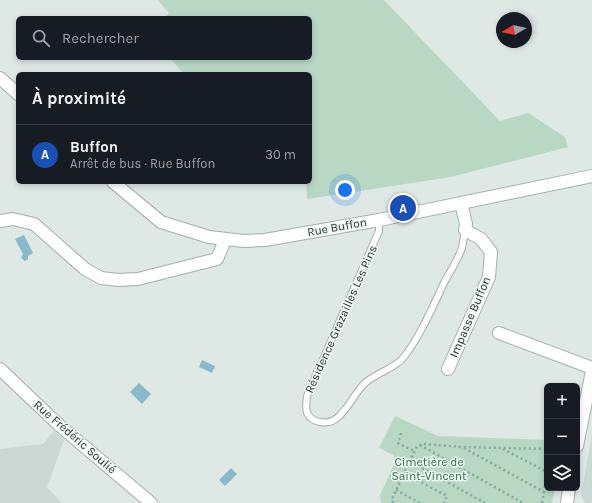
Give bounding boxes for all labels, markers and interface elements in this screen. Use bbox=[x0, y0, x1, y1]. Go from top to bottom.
north arrow bbox=[496, 12, 532, 48]
search box bbox=[16, 16, 312, 60]
icon: search bbox=[30, 27, 52, 49]
text: Rechercher bbox=[62, 29, 139, 47]
text: À proximité bbox=[32, 88, 126, 108]
text: Buffon bbox=[70, 138, 118, 156]
text: A bbox=[41, 147, 49, 162]
text: 30 m bbox=[265, 147, 296, 162]
text: Arrêt de bus · Rue Buffon bbox=[70, 156, 215, 171]
your location bbox=[335, 180, 355, 200]
pin: A bbox=[390, 193, 416, 223]
street label: Rue Buffon bbox=[306, 215, 368, 239]
street label: Résidence Grazailles Les Pins bbox=[302, 243, 380, 395]
street label: Impasse Buffon bbox=[447, 274, 493, 360]
map controls bbox=[544, 383, 580, 491]
button: + bbox=[544, 383, 580, 419]
street label: Rue Frédéric Soulié bbox=[31, 397, 119, 477]
button: − bbox=[544, 419, 580, 455]
park label: Cimetière de Saint-Vincent bbox=[391, 455, 467, 483]
button: layers bbox=[544, 455, 580, 491]

